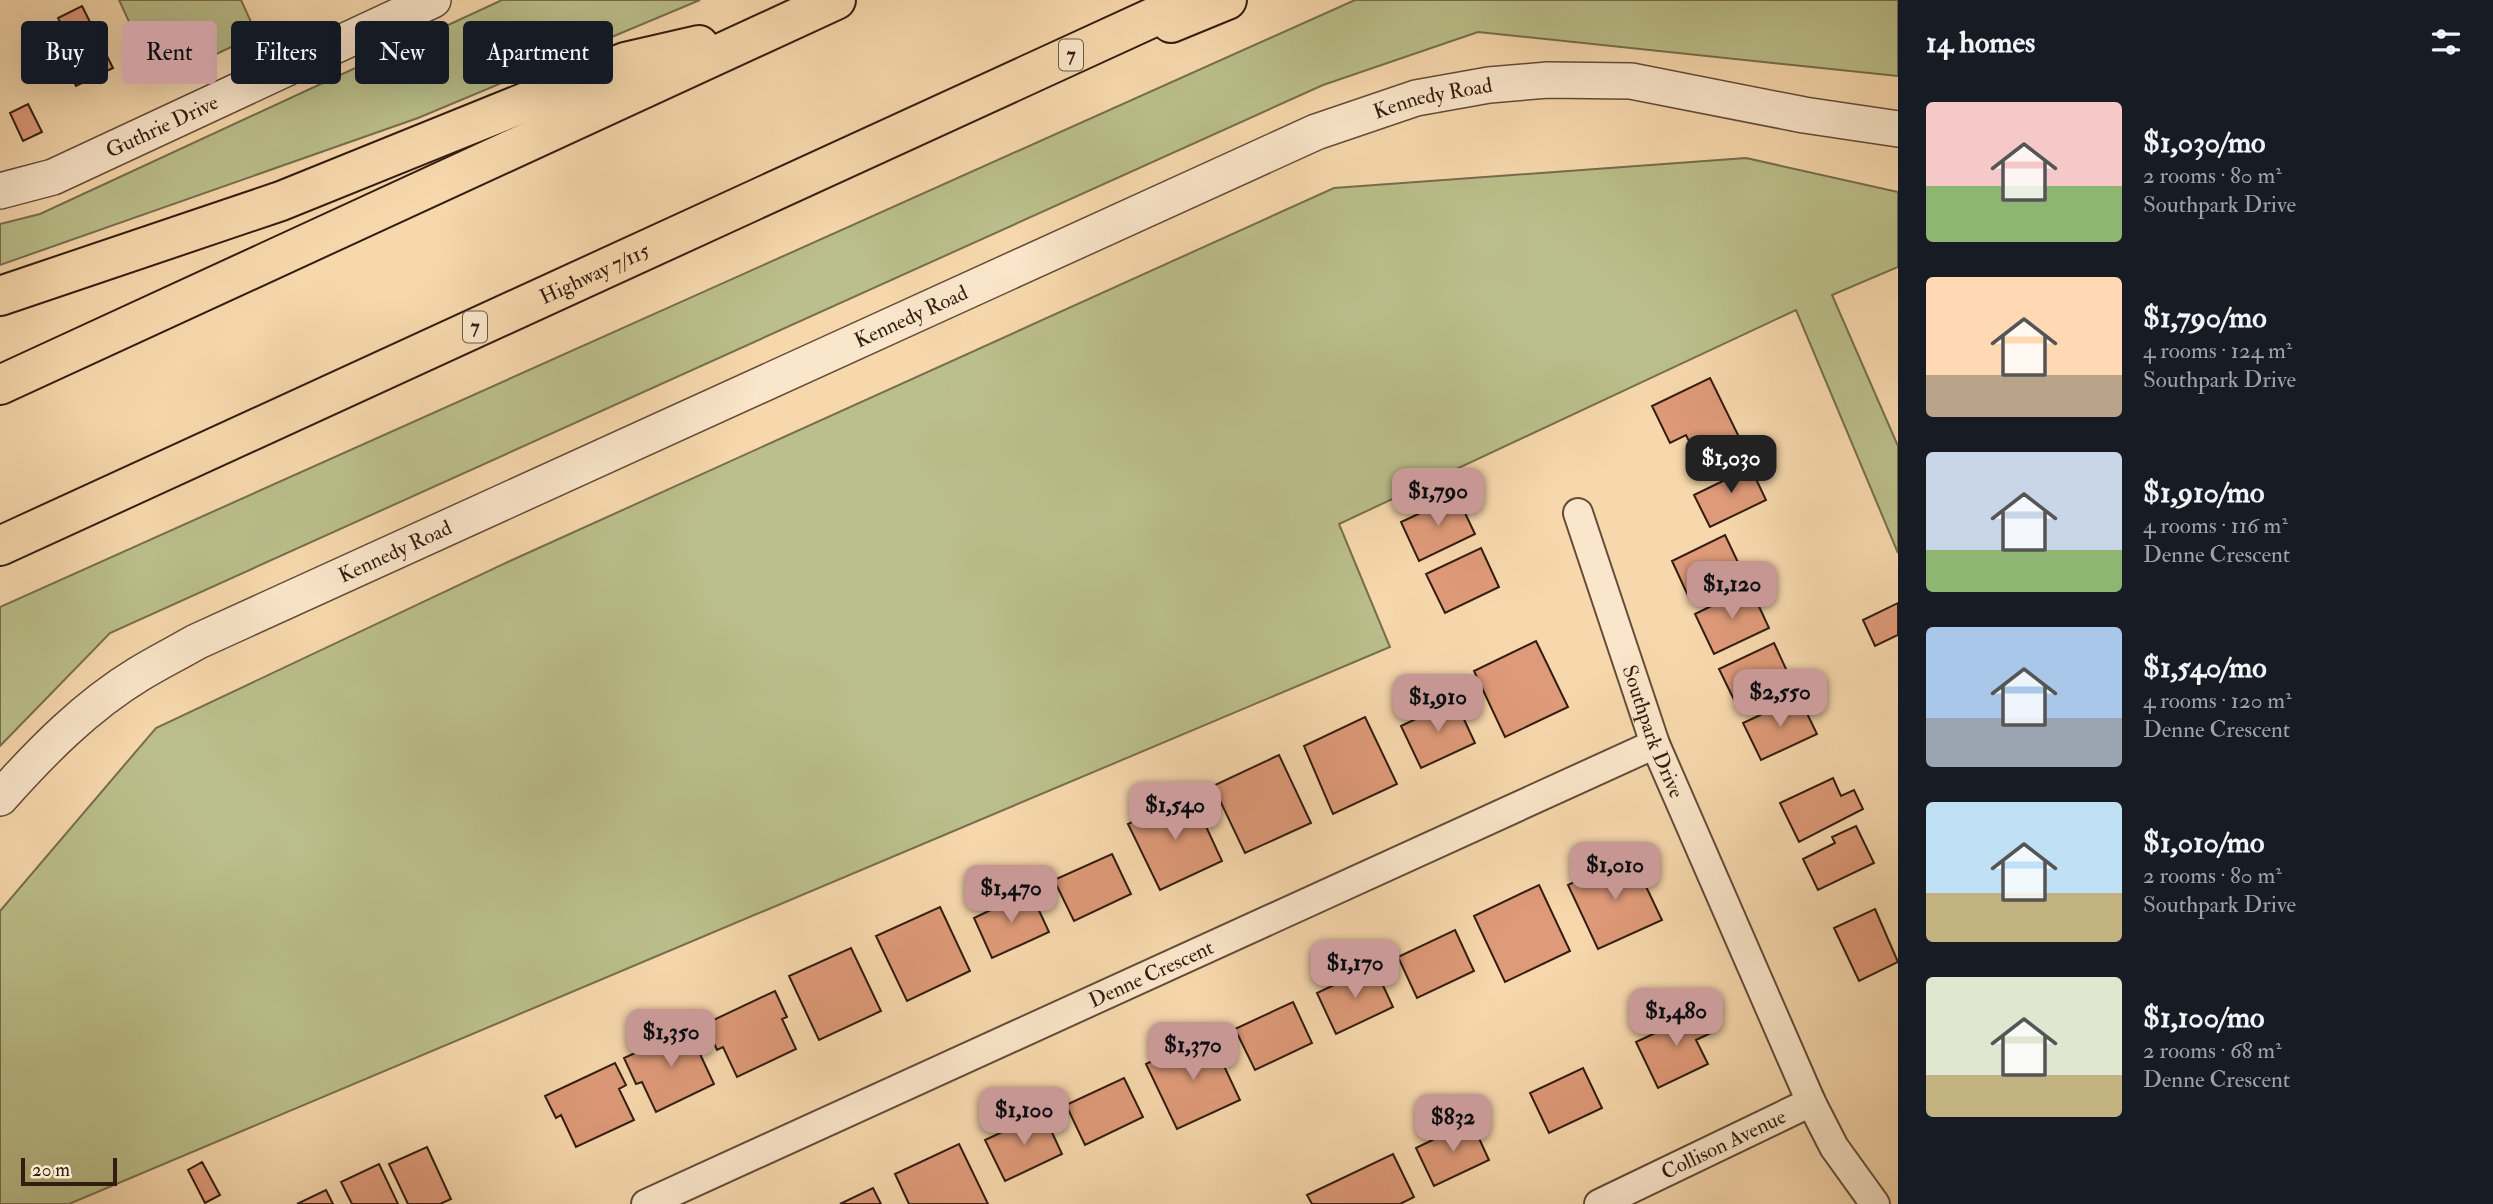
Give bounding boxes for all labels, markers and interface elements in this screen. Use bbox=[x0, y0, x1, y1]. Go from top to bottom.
chip: Buy bbox=[21, 21, 108, 84]
chip: Rent bbox=[122, 21, 217, 84]
chip: Filters bbox=[231, 21, 341, 84]
chip: New bbox=[355, 21, 449, 84]
chip: Apartment bbox=[463, 21, 613, 84]
icon: filters bbox=[2427, 23, 2465, 61]
text: 14 homes bbox=[1926, 24, 2035, 61]
road number: 7 bbox=[1059, 40, 1083, 70]
street label: Kennedy Road bbox=[1370, 71, 1495, 125]
street label: Guthrie Drive bbox=[101, 88, 223, 164]
text: $1,030/mo bbox=[2143, 124, 2266, 161]
icon: home bbox=[1982, 130, 2066, 214]
text: 2 rooms · 80 m² bbox=[2143, 161, 2282, 190]
text: Southpark Drive bbox=[2143, 190, 2296, 219]
street label: Highway 7/115 bbox=[535, 236, 654, 310]
street label: Kennedy Road bbox=[850, 279, 973, 354]
text: $1,790/mo bbox=[2143, 299, 2267, 336]
icon: home bbox=[1982, 305, 2066, 389]
road number: 7 bbox=[463, 312, 487, 342]
text: 4 rooms · 124 m² bbox=[2143, 336, 2292, 365]
text: Southpark Drive bbox=[2143, 365, 2296, 394]
pin: $1,030 bbox=[1674, 435, 1788, 495]
text: $1,030 bbox=[1701, 443, 1761, 472]
pin: $1,790 bbox=[1381, 468, 1495, 528]
text: $1,910/mo bbox=[2143, 474, 2264, 511]
text: $1,790 bbox=[1408, 476, 1468, 505]
icon: home bbox=[1982, 480, 2066, 564]
text: 4 rooms · 116 m² bbox=[2143, 511, 2288, 540]
street label: Kennedy Road bbox=[334, 514, 457, 589]
text: Denne Crescent bbox=[2143, 540, 2290, 569]
pin: $1,120 bbox=[1675, 562, 1789, 621]
text: $1,120 bbox=[1703, 569, 1761, 598]
text: $1,540/mo bbox=[2143, 649, 2267, 686]
icon: home bbox=[1982, 655, 2066, 739]
street label: Southpark Drive bbox=[1616, 661, 1690, 802]
pin: $2,550 bbox=[1723, 670, 1837, 729]
pin: $1,910 bbox=[1381, 674, 1495, 734]
text: $2,550 bbox=[1749, 677, 1811, 706]
text: $1,910 bbox=[1409, 682, 1467, 711]
text: 4 rooms · 120 m² bbox=[2143, 686, 2292, 715]
text: Denne Crescent bbox=[2143, 715, 2290, 744]
pin: $1,540 bbox=[1118, 782, 1232, 842]
text: $1,540 bbox=[1145, 790, 1205, 819]
text: $1,010/mo bbox=[2143, 824, 2264, 861]
icon: home bbox=[1982, 830, 2066, 914]
pin: $1,010 bbox=[1558, 842, 1672, 902]
text: $1,010 bbox=[1586, 850, 1644, 879]
text: 2 rooms · 80 m² bbox=[2143, 861, 2282, 890]
pin: $1,470 bbox=[954, 866, 1068, 925]
text: $1,470 bbox=[980, 873, 1042, 902]
text: Southpark Drive bbox=[2143, 890, 2296, 919]
street label: Denne Crescent bbox=[1084, 934, 1218, 1014]
pin: $1,170 bbox=[1298, 940, 1412, 1000]
text: $1,170 bbox=[1326, 948, 1384, 977]
pin: $1,480 bbox=[1619, 988, 1733, 1048]
text: $1,480 bbox=[1645, 996, 1707, 1025]
text: $1,100/mo bbox=[2143, 999, 2265, 1036]
icon: home bbox=[1982, 1005, 2066, 1089]
pin: $1,350 bbox=[614, 1010, 728, 1069]
text: $1,350 bbox=[642, 1017, 700, 1046]
pin: $1,370 bbox=[1136, 1023, 1250, 1082]
text: $1,370 bbox=[1164, 1030, 1222, 1059]
text: 2 rooms · 68 m² bbox=[2143, 1036, 2282, 1065]
text: Denne Crescent bbox=[2143, 1065, 2290, 1094]
pin: $1,100 bbox=[967, 1088, 1081, 1147]
pin: $832 bbox=[1412, 1094, 1494, 1154]
text: $1,100 bbox=[995, 1095, 1053, 1124]
text: $832 bbox=[1431, 1102, 1475, 1131]
street label: Collison Avenue bbox=[1657, 1103, 1790, 1186]
scale bar bbox=[21, 1155, 117, 1187]
text: 20 m bbox=[32, 1158, 70, 1182]

